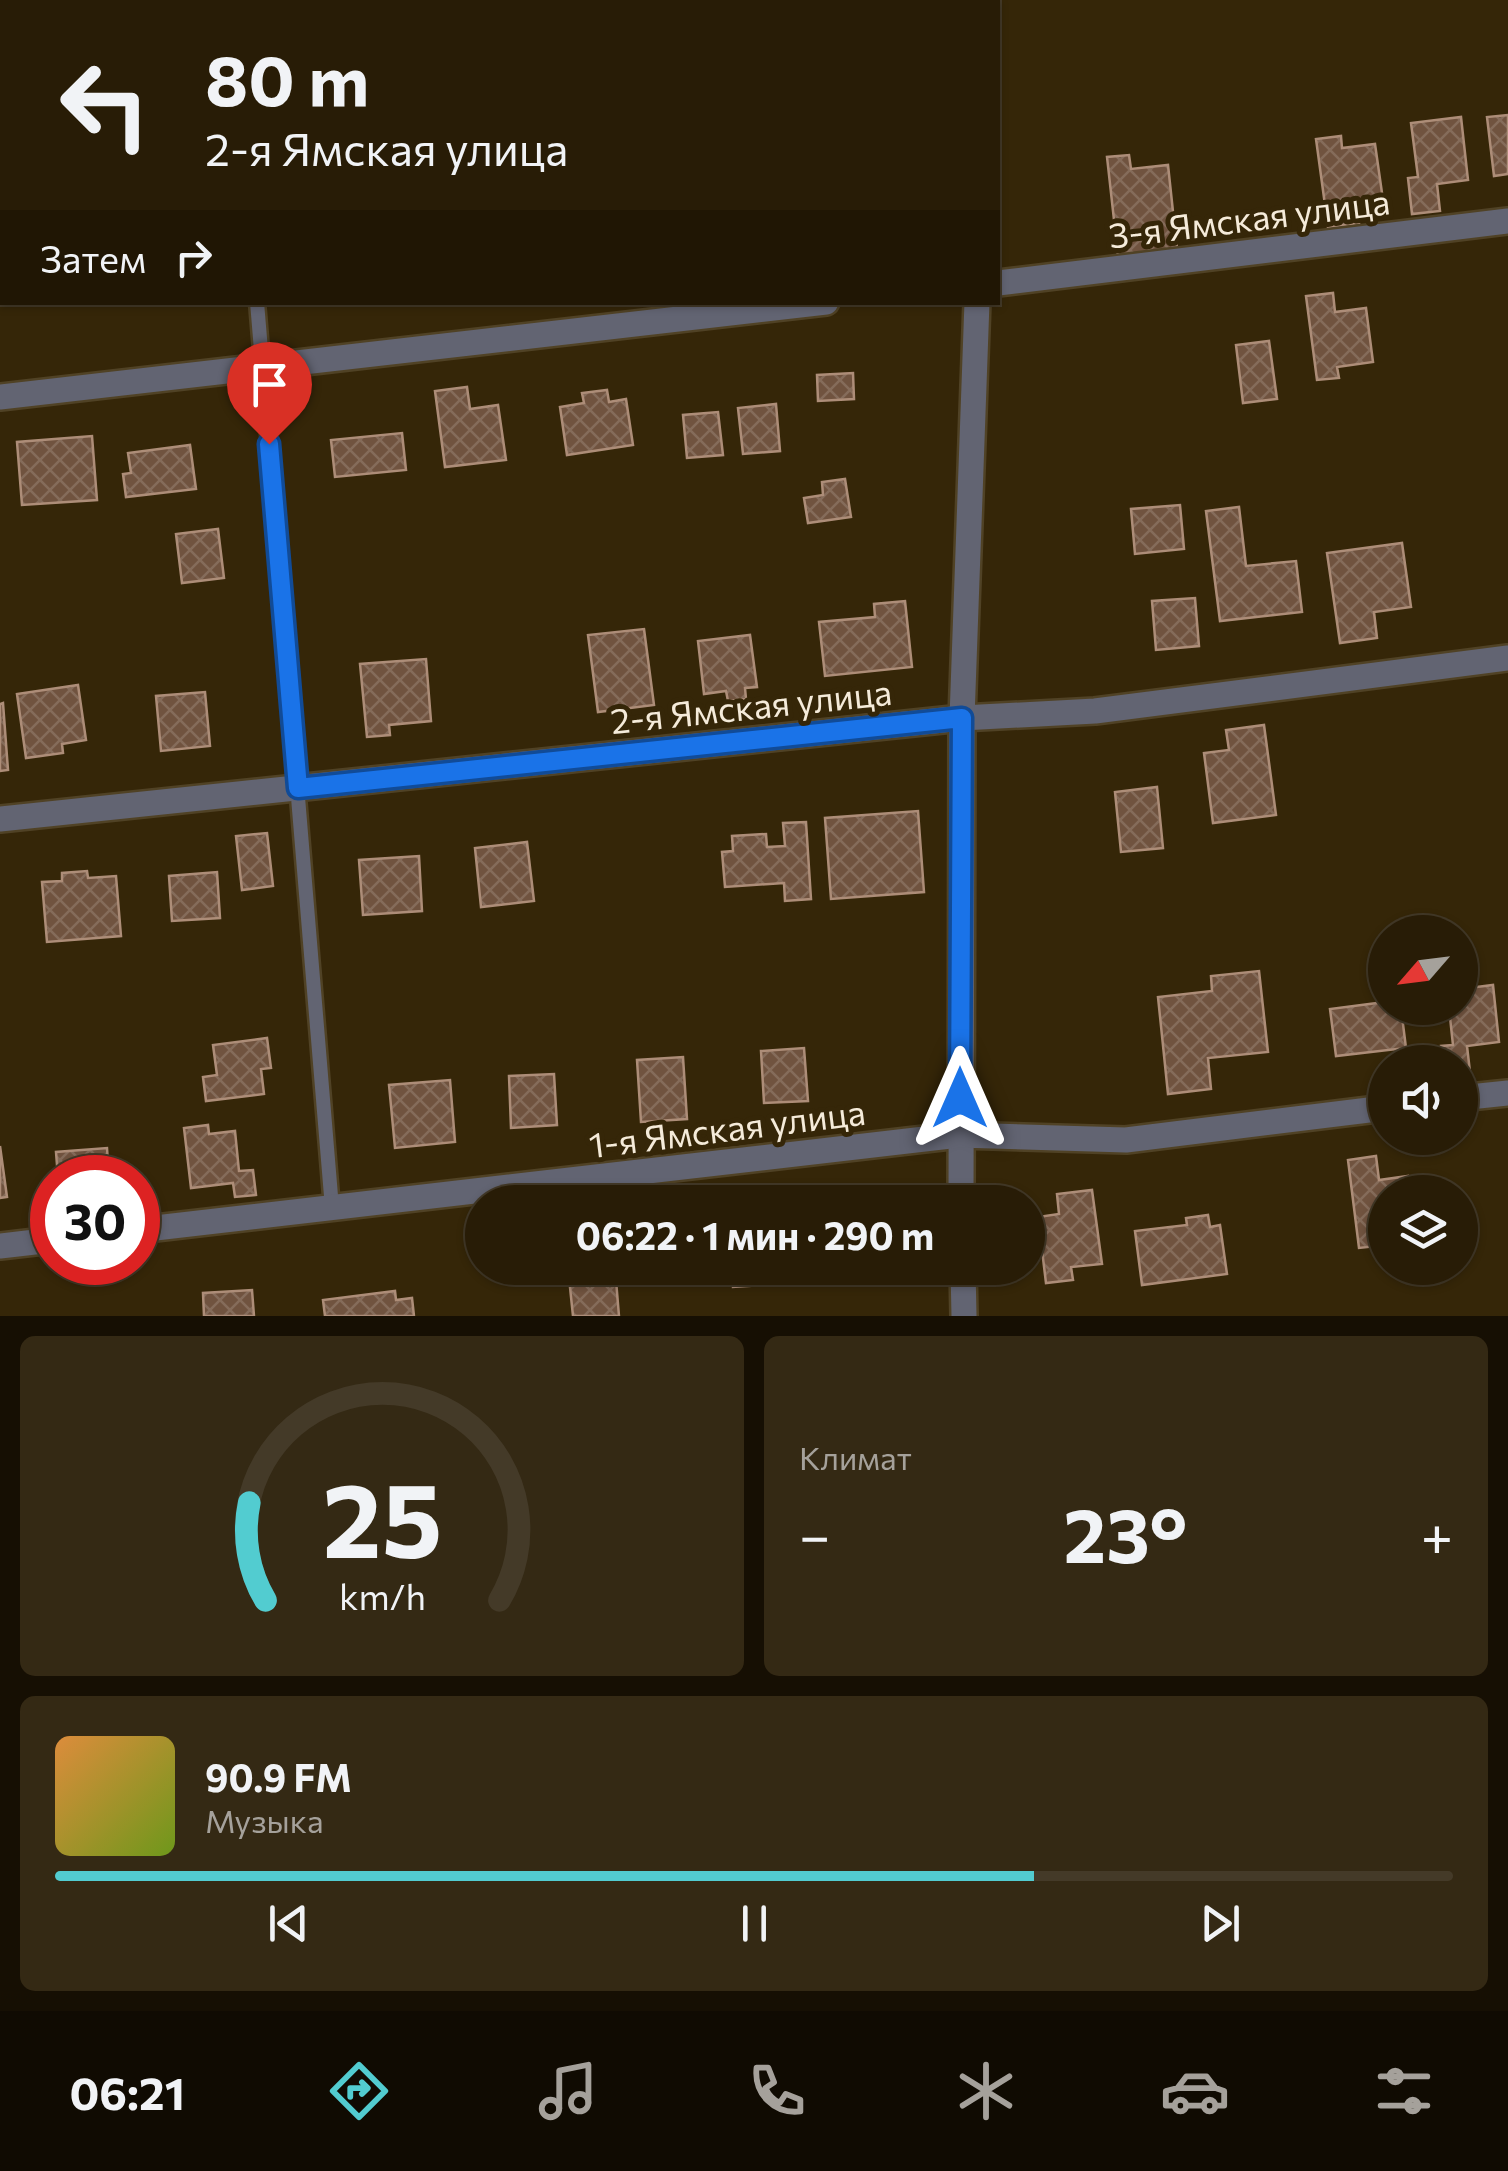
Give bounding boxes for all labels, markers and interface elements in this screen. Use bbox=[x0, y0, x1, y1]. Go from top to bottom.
text: 80 m bbox=[205, 35, 369, 120]
icon: left bbox=[40, 40, 170, 170]
text: 2-я Ямская улица bbox=[205, 120, 568, 175]
street label: 3-я Ямская улица bbox=[1106, 178, 1392, 256]
icon: right bbox=[166, 230, 221, 285]
text: Затем bbox=[40, 234, 146, 281]
pin bbox=[227, 342, 312, 445]
icon: arrive bbox=[242, 357, 297, 412]
street label: 2-я Ямская улица bbox=[608, 669, 894, 741]
north arrow bbox=[1368, 915, 1478, 1025]
map controls bbox=[1368, 915, 1478, 1285]
button: sound bbox=[1368, 1045, 1478, 1155]
position arrow bbox=[908, 1046, 1012, 1150]
street label: 1-я Ямская улица bbox=[586, 1089, 868, 1165]
speed limit sign: 30 bbox=[30, 1155, 160, 1285]
button: layers bbox=[1368, 1175, 1478, 1285]
text: 06:22 · 1 мин · 290 m bbox=[576, 1211, 934, 1258]
text: Климат bbox=[799, 1437, 912, 1477]
text: 25 bbox=[322, 1452, 442, 1579]
text: 23° bbox=[1064, 1487, 1187, 1578]
text: − bbox=[799, 1500, 830, 1567]
text: + bbox=[1421, 1500, 1453, 1567]
text: km/h bbox=[339, 1574, 425, 1617]
text: 90.9 FM bbox=[205, 1753, 352, 1800]
text: Музыка bbox=[205, 1800, 324, 1840]
icon: previous bbox=[261, 1896, 316, 1951]
icon: pause bbox=[727, 1896, 782, 1951]
icon: next bbox=[1193, 1896, 1248, 1951]
icon: directions bbox=[324, 2056, 394, 2126]
icon: music bbox=[533, 2056, 603, 2126]
icon: phone bbox=[742, 2056, 812, 2126]
icon: climate bbox=[951, 2056, 1021, 2126]
icon: car bbox=[1160, 2056, 1230, 2126]
icon: filters bbox=[1369, 2056, 1439, 2126]
text: 06:21 bbox=[69, 2064, 185, 2119]

